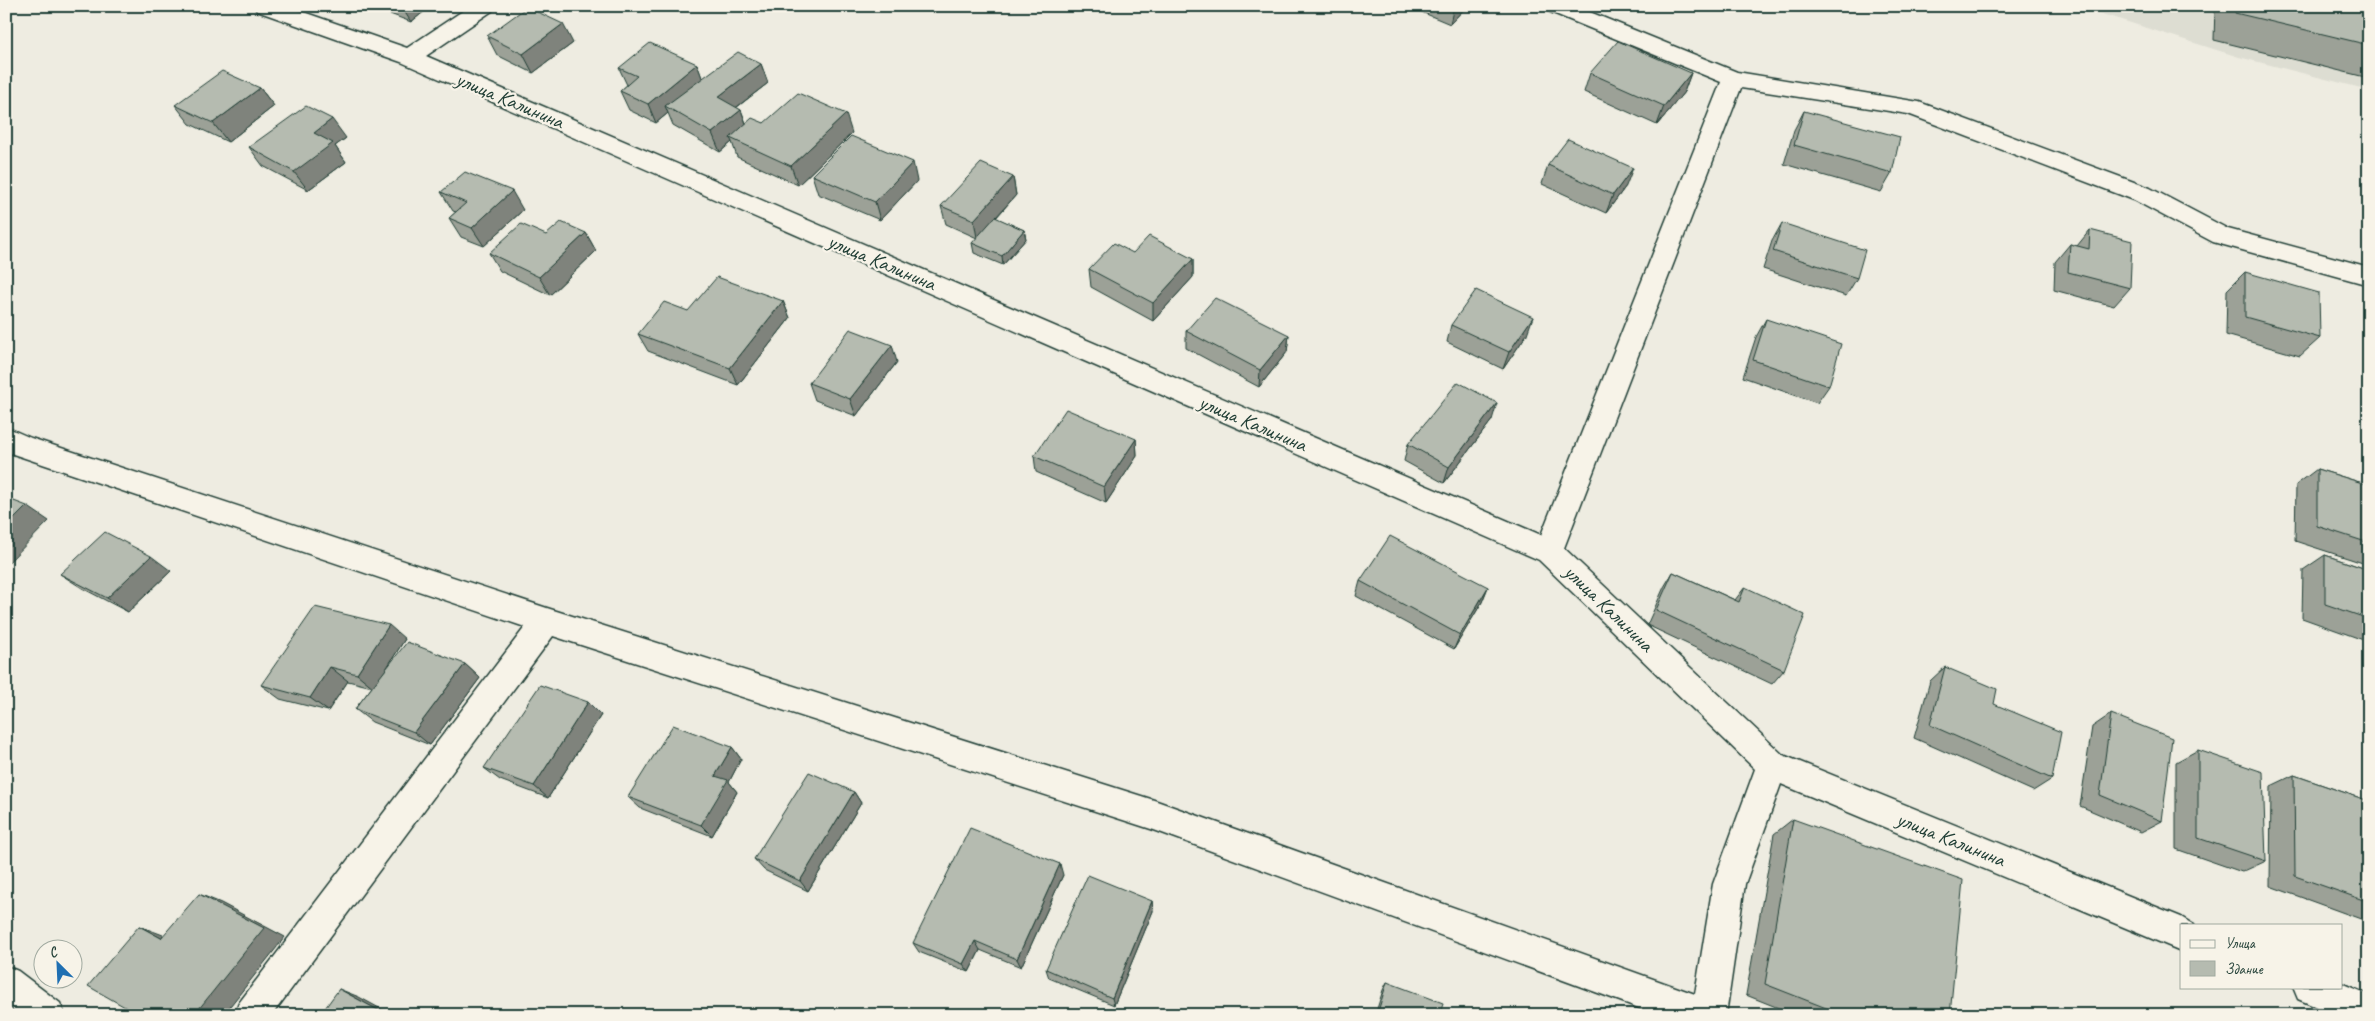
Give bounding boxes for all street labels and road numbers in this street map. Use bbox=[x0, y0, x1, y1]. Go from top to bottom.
street label: улица Калинина bbox=[450, 65, 570, 135]
street label: улица Калинина bbox=[822, 227, 942, 297]
street label: улица Калинина bbox=[1193, 388, 1313, 458]
street label: улица Калинина bbox=[1557, 557, 1661, 658]
street label: улица Калинина bbox=[1891, 805, 2011, 873]

